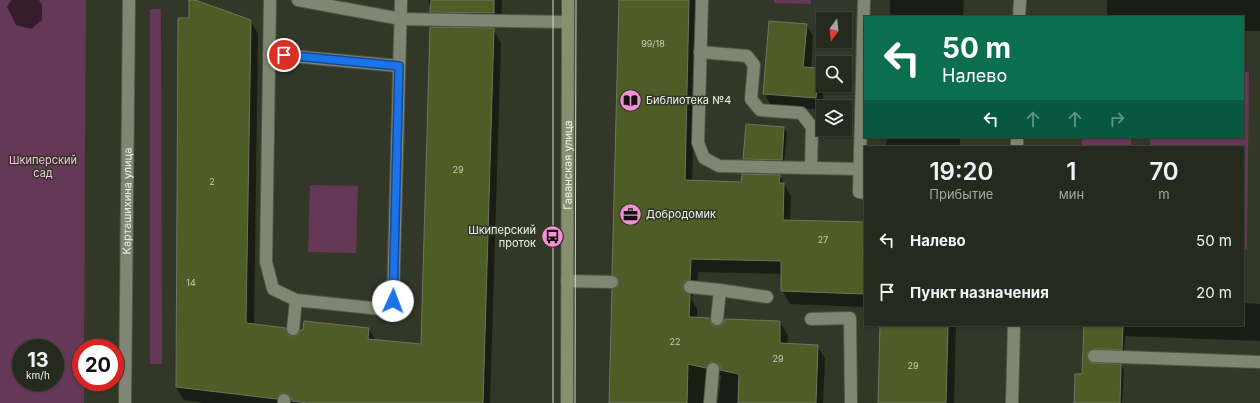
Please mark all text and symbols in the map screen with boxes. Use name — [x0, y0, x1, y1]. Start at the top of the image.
north arrow — [816, 12, 852, 48]
map controls — [816, 12, 852, 136]
text: 50 m — [942, 31, 1011, 65]
icon: left — [876, 32, 928, 84]
pin — [267, 38, 301, 72]
house number: 99/18 — [641, 38, 665, 49]
icon: arrive — [273, 44, 295, 66]
button: search — [816, 56, 852, 92]
text: Налево — [942, 65, 1007, 86]
library icon: Библиотека №4 — [617, 87, 643, 113]
place label: Библиотека №4 — [646, 93, 731, 107]
button: layers — [816, 100, 852, 136]
icon: left — [980, 108, 1002, 130]
icon: ahead — [1022, 108, 1044, 130]
icon: ahead — [1064, 108, 1086, 130]
icon: right — [1106, 108, 1128, 130]
street label: Гаванская улица — [560, 120, 575, 210]
street label: Карташихина улица — [119, 148, 135, 254]
park label: Шкиперский сад — [9, 153, 77, 180]
text: 19:20 — [929, 157, 993, 186]
text: 1 — [1066, 157, 1076, 186]
text: 70 — [1149, 157, 1179, 186]
house number: 29 — [452, 164, 464, 175]
house number: 2 — [209, 176, 215, 187]
text: Прибытие — [929, 186, 993, 202]
text: мин — [1059, 186, 1084, 202]
text: m — [1158, 186, 1170, 202]
office icon: Добродомик — [617, 201, 643, 227]
place label: Добродомик — [646, 207, 716, 221]
place label: Шкиперский проток — [468, 223, 536, 250]
bus stop icon: Шкиперский проток — [539, 223, 565, 249]
icon: left — [876, 229, 898, 251]
text: Налево — [910, 231, 966, 250]
text: 50 m — [1196, 231, 1232, 250]
house number: 27 — [818, 234, 828, 245]
house number: 14 — [186, 277, 196, 288]
position arrow — [372, 280, 414, 322]
icon: arrive — [876, 281, 898, 303]
text: Пункт назначения — [910, 283, 1049, 302]
text: 20 m — [1196, 283, 1232, 302]
house number: 22 — [670, 336, 680, 347]
speed limit sign: 20 — [72, 339, 124, 391]
text: 13 — [27, 348, 49, 372]
house number: 29 — [772, 353, 784, 364]
house number: 29 — [907, 360, 919, 371]
text: km/h — [26, 369, 50, 381]

